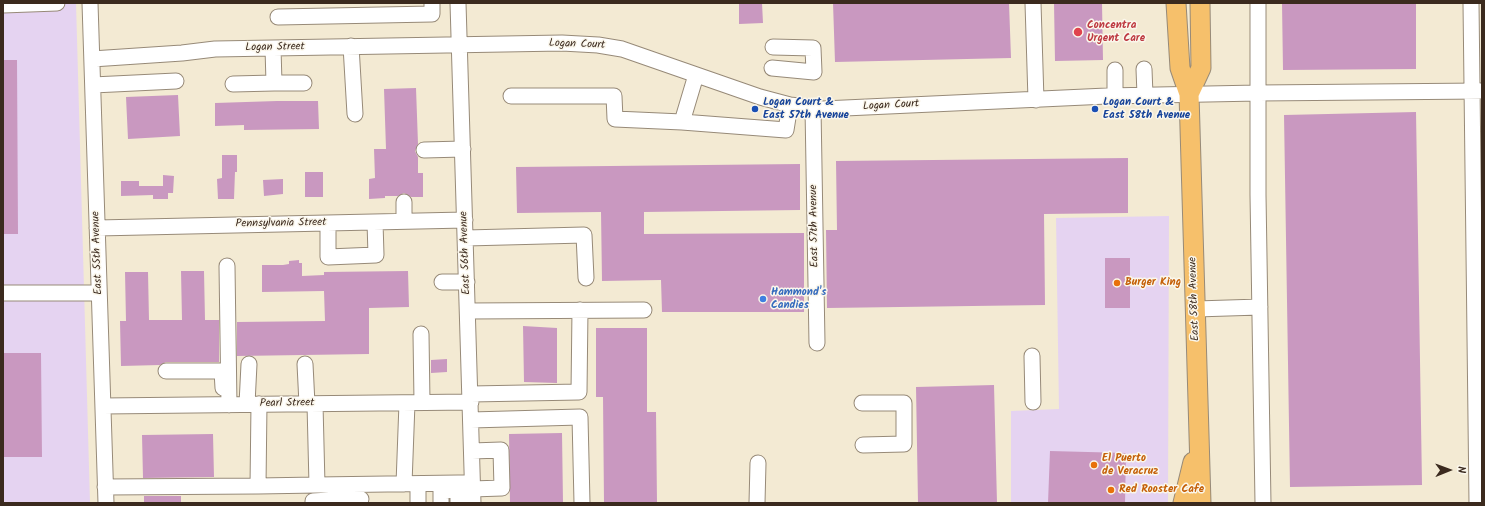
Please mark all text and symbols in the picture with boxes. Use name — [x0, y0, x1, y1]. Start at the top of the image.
place label: Concentra Urgent Care — [1087, 19, 1145, 45]
marker: Concentra Urgent Care — [1072, 26, 1084, 38]
street label: Logan Court — [549, 37, 605, 53]
street label: Logan Street — [245, 41, 305, 55]
place label: Logan Court & East 57th Avenue — [763, 96, 849, 122]
place label: Logan Court & East 58th Avenue — [1103, 96, 1190, 122]
street label: Logan Court — [862, 98, 920, 114]
marker: Logan Court & East 57th Avenue — [750, 104, 760, 114]
marker: Logan Court & East 58th Avenue — [1090, 104, 1100, 114]
street label: East 57th Avenue — [808, 184, 822, 268]
street label: East 55th Avenue — [90, 211, 106, 295]
street label: East 56th Avenue — [458, 211, 474, 295]
street label: Pennsylvania Street — [235, 217, 327, 231]
street label: East 58th Avenue — [1187, 257, 1203, 341]
place label: Burger King — [1125, 276, 1181, 290]
marker: Burger King — [1112, 278, 1122, 288]
place label: Hammond's Candies — [771, 286, 826, 312]
marker: Hammond's Candies — [758, 294, 768, 304]
street label: Pearl Street — [260, 397, 314, 411]
north arrow — [1429, 450, 1469, 490]
place label: El Puerto de Veracruz — [1102, 452, 1158, 478]
marker: El Puerto de Veracruz — [1089, 460, 1099, 470]
text: N — [1452, 466, 1470, 473]
place label: Red Rooster Cafe — [1119, 483, 1204, 497]
marker: Red Rooster Cafe — [1106, 485, 1116, 495]

